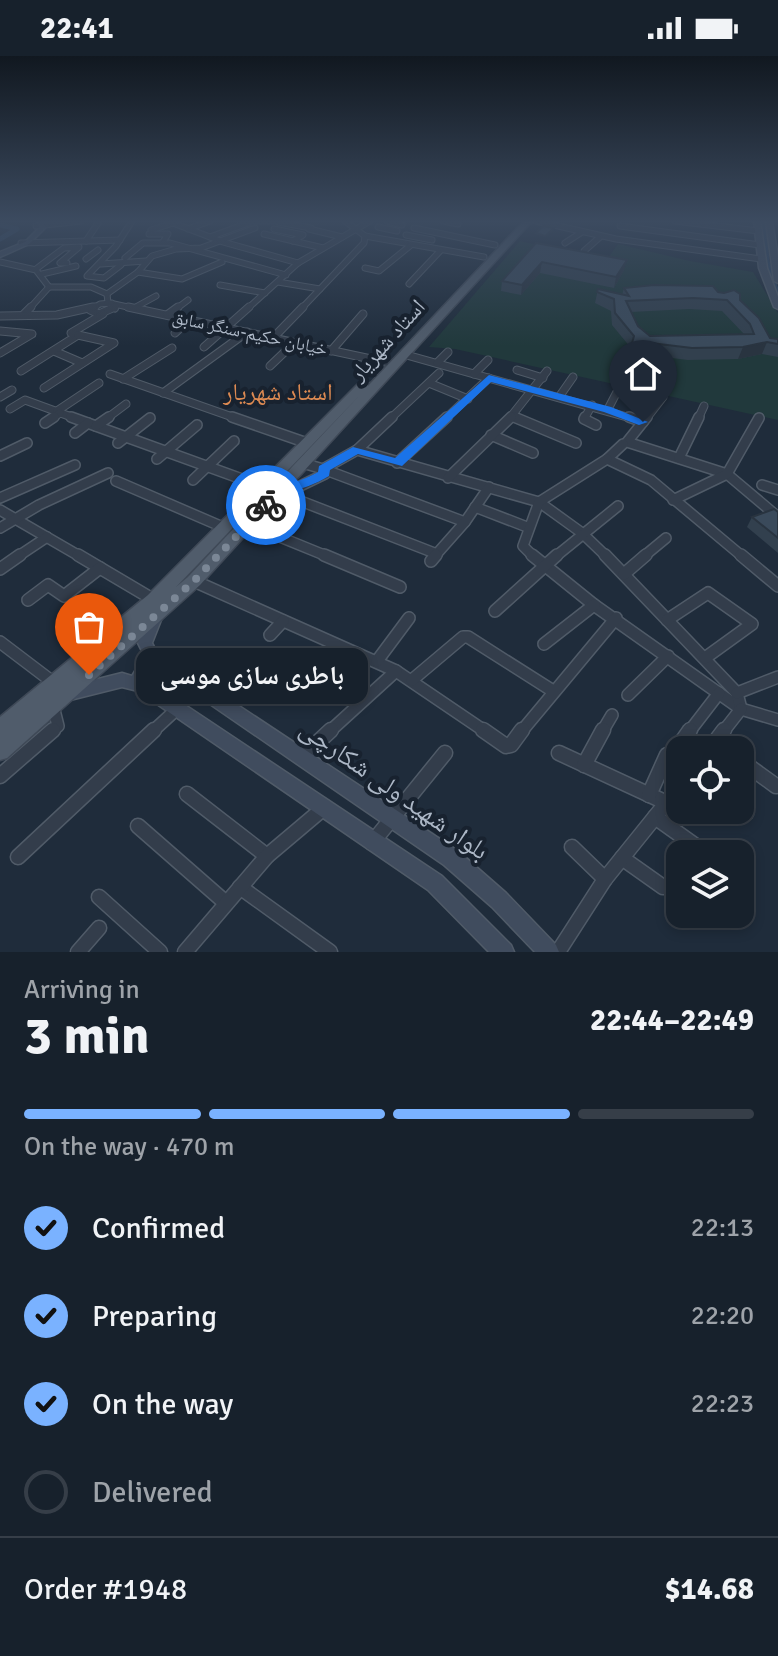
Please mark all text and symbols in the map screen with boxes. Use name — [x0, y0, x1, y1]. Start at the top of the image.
text: 22:41 — [40, 10, 114, 47]
street label: استاد شهریار — [343, 294, 431, 387]
street label: خیابان حکیم-سنگر سابق — [170, 306, 330, 361]
pin — [609, 340, 677, 422]
icon: home — [621, 352, 665, 396]
district label: استاد شهریار — [222, 377, 333, 407]
courier — [226, 465, 306, 545]
icon: bike — [244, 483, 288, 527]
pin — [55, 593, 123, 675]
icon: bag — [67, 605, 111, 649]
callout: باطری سازی موسی — [137, 647, 369, 703]
text: باطری سازی موسی — [160, 660, 344, 692]
street label: بلوار شهید ولی شکارچی — [293, 713, 495, 867]
map controls — [666, 736, 754, 928]
button: locate — [666, 736, 754, 824]
button: layers — [666, 840, 754, 928]
text: Arriving in — [24, 974, 140, 1006]
text: 22:44–22:49 — [590, 1002, 754, 1039]
text: 3 min — [24, 1004, 150, 1068]
text: On the way · 470 m — [24, 1131, 234, 1163]
icon: check — [24, 1206, 68, 1250]
text: Confirmed — [92, 1210, 225, 1247]
text: 22:13 — [691, 1212, 754, 1244]
icon: check — [24, 1294, 68, 1338]
text: Preparing — [92, 1298, 217, 1335]
text: 22:20 — [691, 1300, 754, 1332]
icon: check — [24, 1382, 68, 1426]
text: On the way — [92, 1386, 233, 1423]
text: 22:23 — [691, 1388, 754, 1420]
text: Delivered — [92, 1474, 213, 1511]
text: Order #1948 — [24, 1571, 187, 1608]
text: $14.68 — [664, 1571, 754, 1608]

